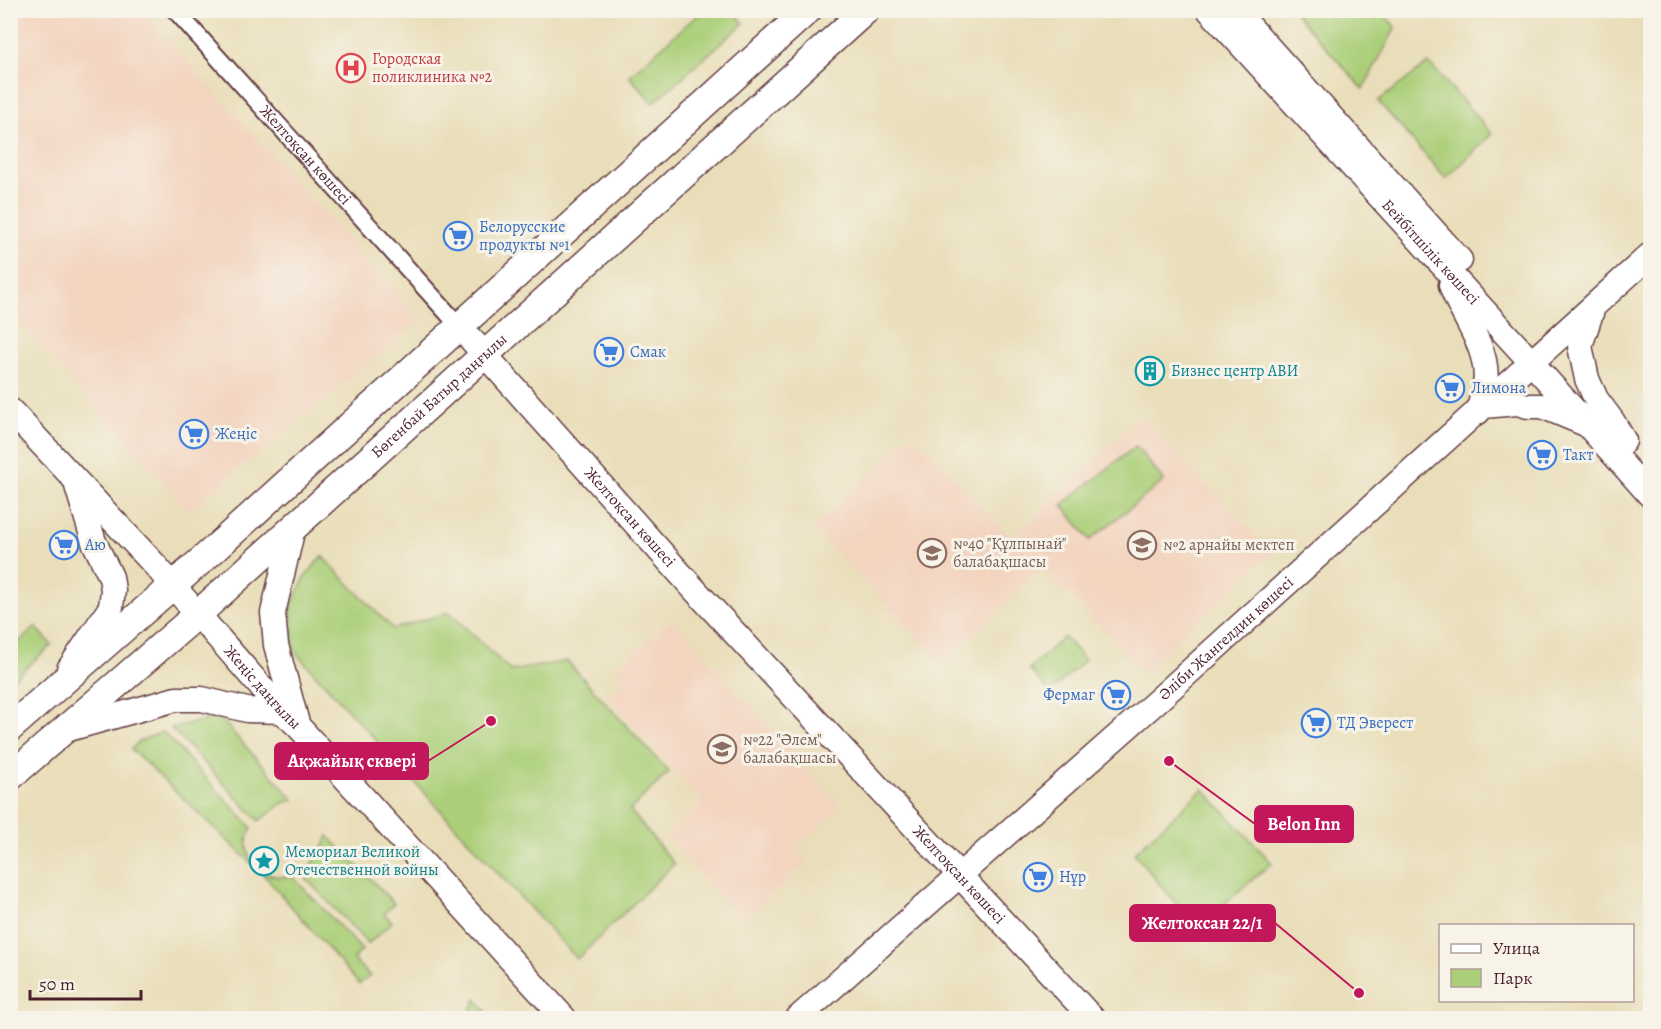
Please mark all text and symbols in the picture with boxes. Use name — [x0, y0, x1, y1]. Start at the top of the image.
place label: Городская поликлиника №2 — [372, 48, 493, 88]
hospital icon: Городская поликлиника №2 — [335, 52, 367, 84]
street label: Желтоқсан көшесі — [255, 100, 356, 210]
street label: Бейбітшілік көшесі — [1376, 194, 1484, 310]
place label: Белорусские продукты №1 — [479, 216, 570, 256]
supermarket icon: Белорусские продукты №1 — [442, 220, 474, 252]
street label: Бөгенбай Батыр даңғылы — [366, 329, 512, 463]
supermarket icon: Смак — [593, 336, 625, 368]
place label: Смак — [630, 341, 666, 363]
building icon: Бизнес центр АВИ — [1134, 355, 1166, 387]
place label: Бизнес центр АВИ — [1171, 360, 1299, 382]
supermarket icon: Лимона — [1434, 372, 1466, 404]
place label: Лимона — [1471, 377, 1527, 399]
supermarket icon: Жеңіс — [178, 418, 210, 450]
place label: Жеңіс — [215, 423, 257, 445]
supermarket icon: Такт — [1526, 439, 1558, 471]
place label: Такт — [1563, 444, 1594, 466]
street label: Желтоқсан көшесі — [579, 462, 680, 572]
supermarket icon: Аю — [48, 529, 80, 561]
school or university icon: №2 арнайы мектеп — [1126, 529, 1158, 561]
place label: №40 "Құлпынай" балабақшасы — [953, 533, 1067, 573]
place label: Аю — [84, 534, 106, 556]
place label: №2 арнайы мектеп — [1163, 534, 1295, 556]
school or university icon: №40 "Құлпынай" балабақшасы — [916, 537, 948, 569]
street label: Әліби Жангелдин көшесі — [1154, 572, 1298, 705]
street label: Жеңіс даңғылы — [219, 641, 306, 734]
supermarket icon: Фермаг — [1100, 679, 1132, 711]
place label: Фермаг — [1043, 684, 1095, 706]
supermarket icon: ТД Эверест — [1300, 707, 1332, 739]
place label: ТД Эверест — [1337, 712, 1413, 734]
place label: №22 "Әлем" балабақшасы — [743, 729, 836, 769]
school or university icon: №22 "Әлем" балабақшасы — [706, 733, 738, 765]
callout: Ақжайық сквері — [275, 743, 428, 779]
text: Ақжайық сквері — [287, 749, 416, 773]
callout: Belon Inn — [1255, 806, 1353, 842]
text: Belon Inn — [1267, 812, 1341, 836]
street label: Желтоқсан көшесі — [908, 821, 1010, 929]
place label: Мемориал Великой Отечественной войны — [285, 841, 439, 881]
place icon: Мемориал Великой Отечественной войны — [248, 845, 280, 877]
supermarket icon: Нұр — [1022, 861, 1054, 893]
place label: Нұр — [1059, 866, 1086, 888]
callout: Желтоксан 22/1 — [1130, 905, 1275, 941]
text: Желтоксан 22/1 — [1142, 911, 1263, 935]
legend — [1439, 924, 1634, 1002]
text: Улица — [1493, 936, 1541, 960]
scale bar — [30, 963, 141, 1001]
text: Парк — [1493, 966, 1533, 990]
text: 50 m — [39, 972, 75, 996]

